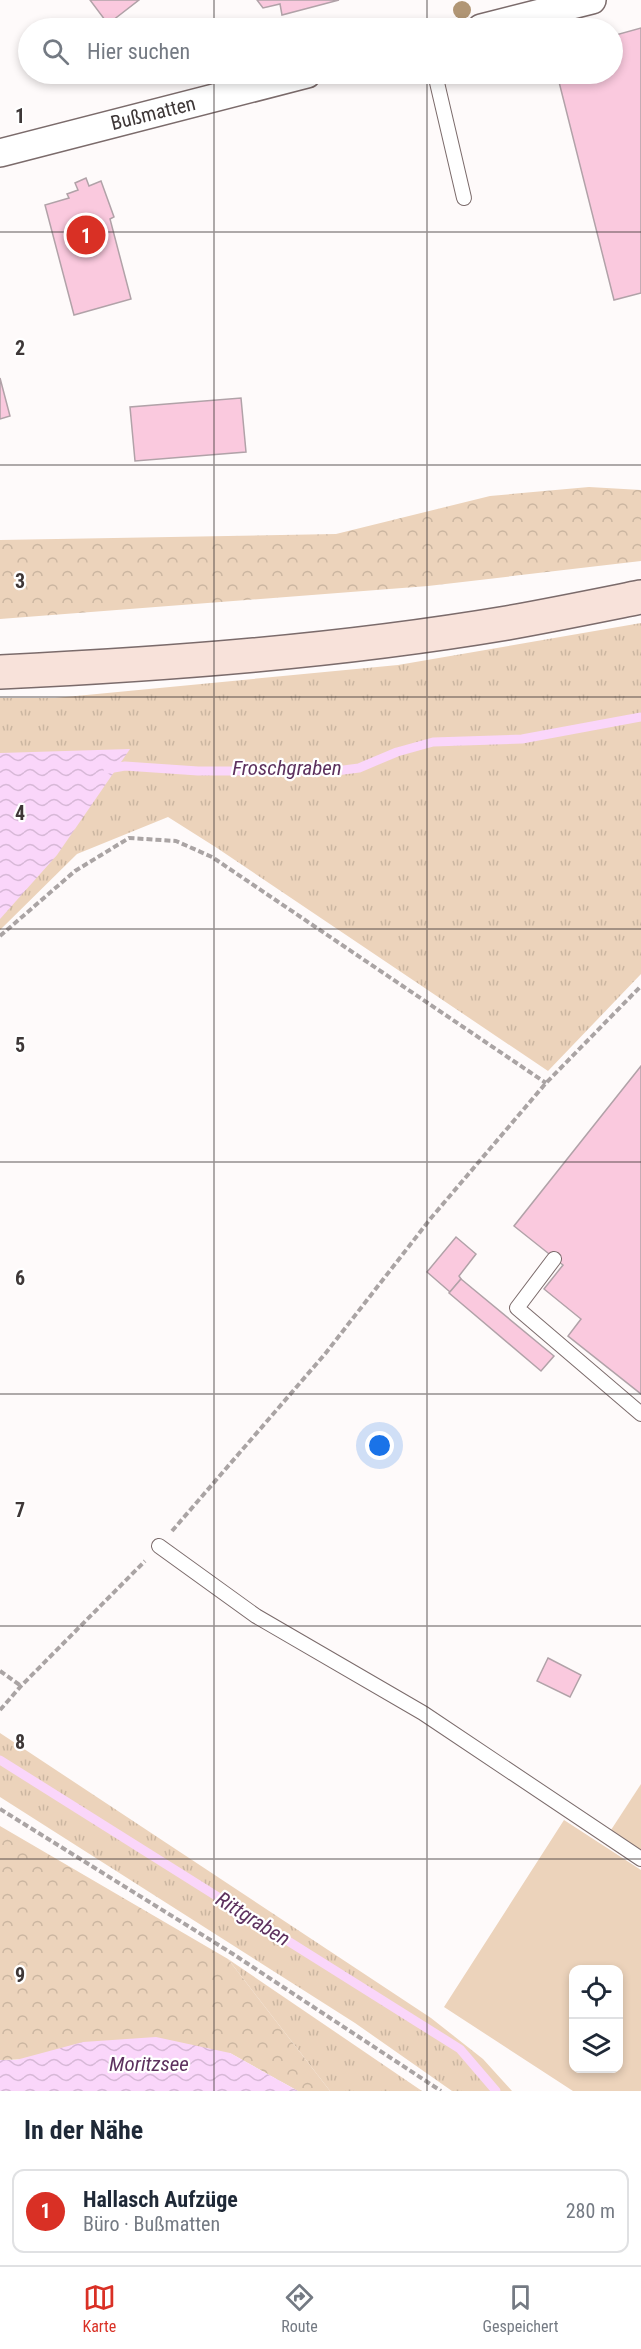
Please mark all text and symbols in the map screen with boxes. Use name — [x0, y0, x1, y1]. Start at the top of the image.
search box — [18, 18, 623, 84]
icon: search — [39, 35, 72, 68]
text: Hier suchen — [87, 39, 190, 64]
street label: Bußmatten — [108, 91, 198, 135]
text: 1 — [15, 104, 25, 128]
pin: 1 — [66, 212, 106, 258]
text: 2 — [15, 336, 25, 360]
text: 3 — [15, 569, 25, 593]
water label: Froschgraben — [232, 756, 342, 780]
text: 4 — [15, 801, 25, 825]
text: 5 — [15, 1033, 25, 1057]
text: 6 — [15, 1266, 25, 1290]
your location — [365, 1431, 394, 1460]
text: 7 — [15, 1498, 25, 1522]
text: 8 — [15, 1730, 25, 1754]
water label: Rittgraben — [212, 1887, 294, 1951]
text: 9 — [15, 1963, 25, 1987]
map controls — [569, 1965, 623, 2073]
button: locate — [569, 1965, 623, 2019]
button: layers — [569, 2019, 623, 2073]
water label: Moritzsee — [109, 2052, 189, 2076]
text: In der Nähe — [24, 2115, 143, 2145]
text: Hallasch Aufzüge — [83, 2187, 238, 2212]
text: 1 — [40, 2199, 51, 2223]
text: 280 m — [566, 2199, 615, 2223]
text: Büro · Bußmatten — [83, 2212, 220, 2236]
tab: Karte — [82, 2281, 116, 2336]
tab: Route — [281, 2281, 318, 2336]
tab: Gespeichert — [483, 2281, 559, 2336]

